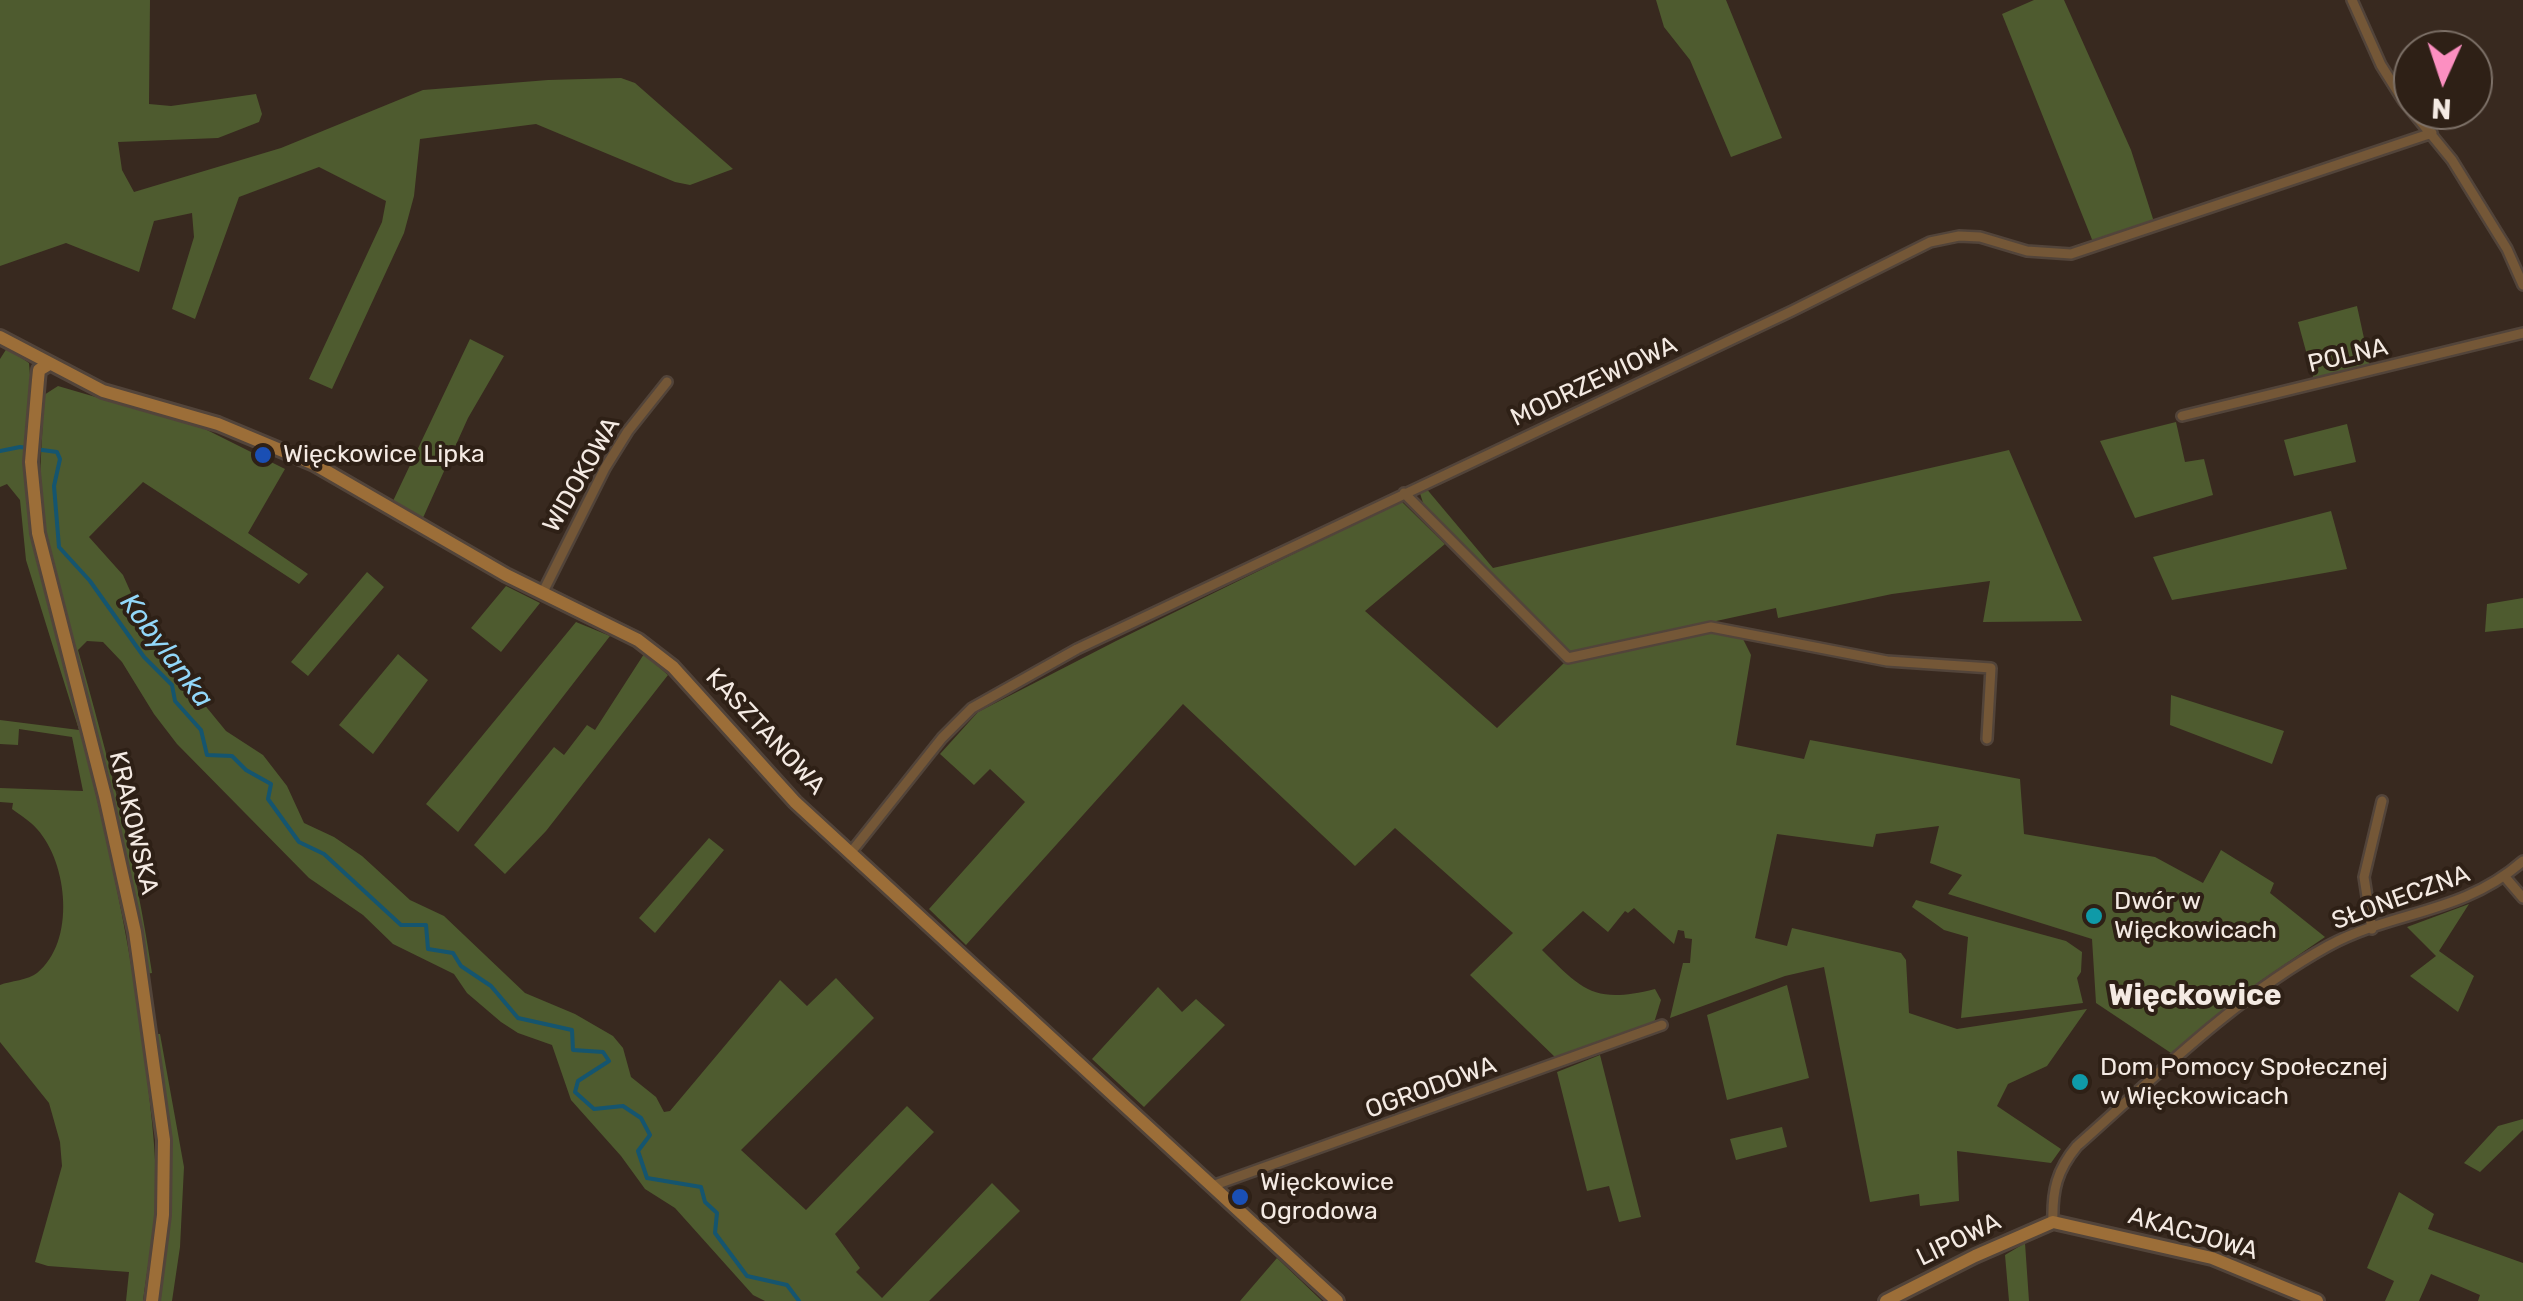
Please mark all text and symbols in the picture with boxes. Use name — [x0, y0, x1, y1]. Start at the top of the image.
north arrow — [2393, 30, 2493, 130]
text: N — [2431, 91, 2452, 125]
street label: MODRZEWIOWA — [1506, 330, 1682, 434]
street label: POLNA — [2305, 332, 2391, 380]
street label: WIDOKOWA — [537, 412, 627, 538]
place label: Więckowice Lipka — [283, 440, 485, 470]
marker: Więckowice Lipka — [252, 444, 274, 466]
water label: Kobylanka — [112, 587, 220, 715]
street label: KASZTANOWA — [699, 663, 831, 801]
street label: KRAKOWSKA — [102, 748, 164, 898]
street label: SŁONECZNA — [2328, 859, 2474, 937]
place label: Dwór w Więckowicach — [2114, 887, 2277, 946]
marker: Dwór w Więckowicach — [2083, 905, 2105, 927]
district label: Więckowice — [2108, 978, 2282, 1014]
street label: OGRODOWA — [1361, 1050, 1501, 1126]
place label: Dom Pomocy Społecznej w Więckowicach — [2100, 1053, 2388, 1112]
marker: Dom Pomocy Społecznej w Więckowicach — [2069, 1071, 2091, 1093]
place label: Więckowice Ogrodowa — [1260, 1168, 1394, 1227]
marker: Więckowice Ogrodowa — [1229, 1186, 1251, 1208]
street label: AKACJOWA — [2125, 1201, 2261, 1267]
street label: LIPOWA — [1912, 1207, 2006, 1273]

